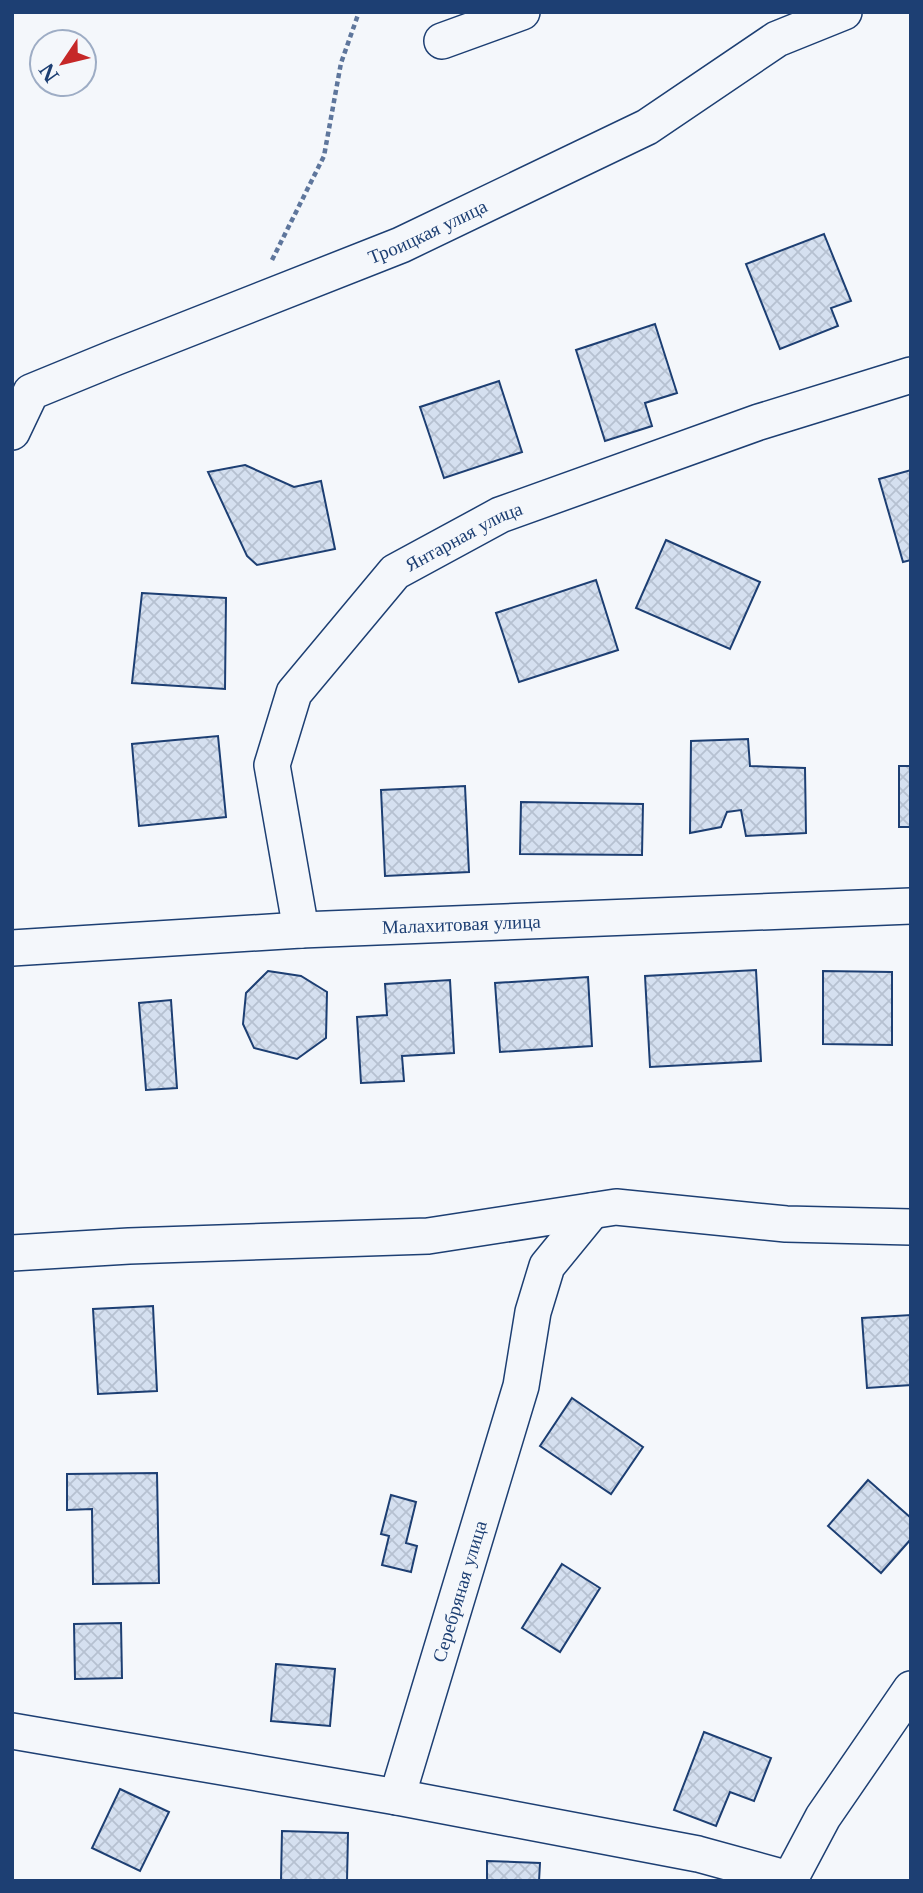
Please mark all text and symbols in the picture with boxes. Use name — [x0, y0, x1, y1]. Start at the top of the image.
north arrow — [28, 28, 98, 98]
text: N — [35, 58, 64, 86]
street label: Троицкая улица — [364, 194, 491, 268]
street label: Янтарная улица — [401, 496, 526, 576]
street label: Малахитовая улица — [381, 909, 542, 938]
street label: Серебряная улица — [427, 1517, 491, 1665]

